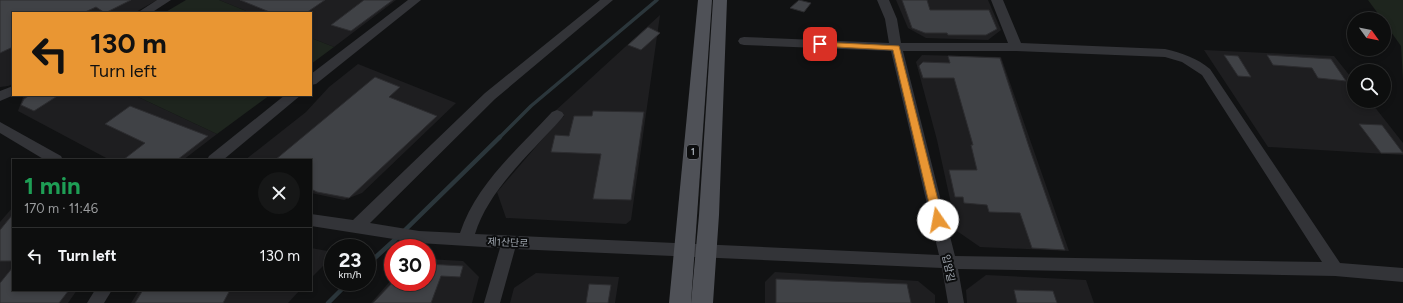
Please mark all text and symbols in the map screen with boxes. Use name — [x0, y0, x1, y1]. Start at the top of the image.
north arrow — [1347, 12, 1391, 56]
map controls — [1347, 12, 1391, 108]
text: 130 m — [90, 26, 167, 60]
pin — [803, 27, 837, 61]
icon: left — [24, 28, 76, 80]
icon: arrive — [809, 33, 831, 55]
text: Turn left — [90, 60, 157, 82]
button: search — [1347, 64, 1391, 108]
road number: 1 — [687, 145, 699, 159]
text: 1 min — [24, 171, 81, 200]
button: close — [258, 172, 300, 214]
position arrow — [917, 199, 959, 241]
text: 170 m · 11:46 — [24, 201, 98, 216]
street label: 제1산단로 — [487, 235, 529, 250]
speed limit sign: 30 — [384, 239, 436, 291]
icon: left — [24, 245, 46, 267]
text: Turn left — [58, 247, 116, 265]
text: 130 m — [260, 247, 300, 265]
text: 23 — [339, 248, 361, 272]
street label: 입암길 — [939, 253, 958, 283]
text: km/h — [339, 268, 361, 281]

